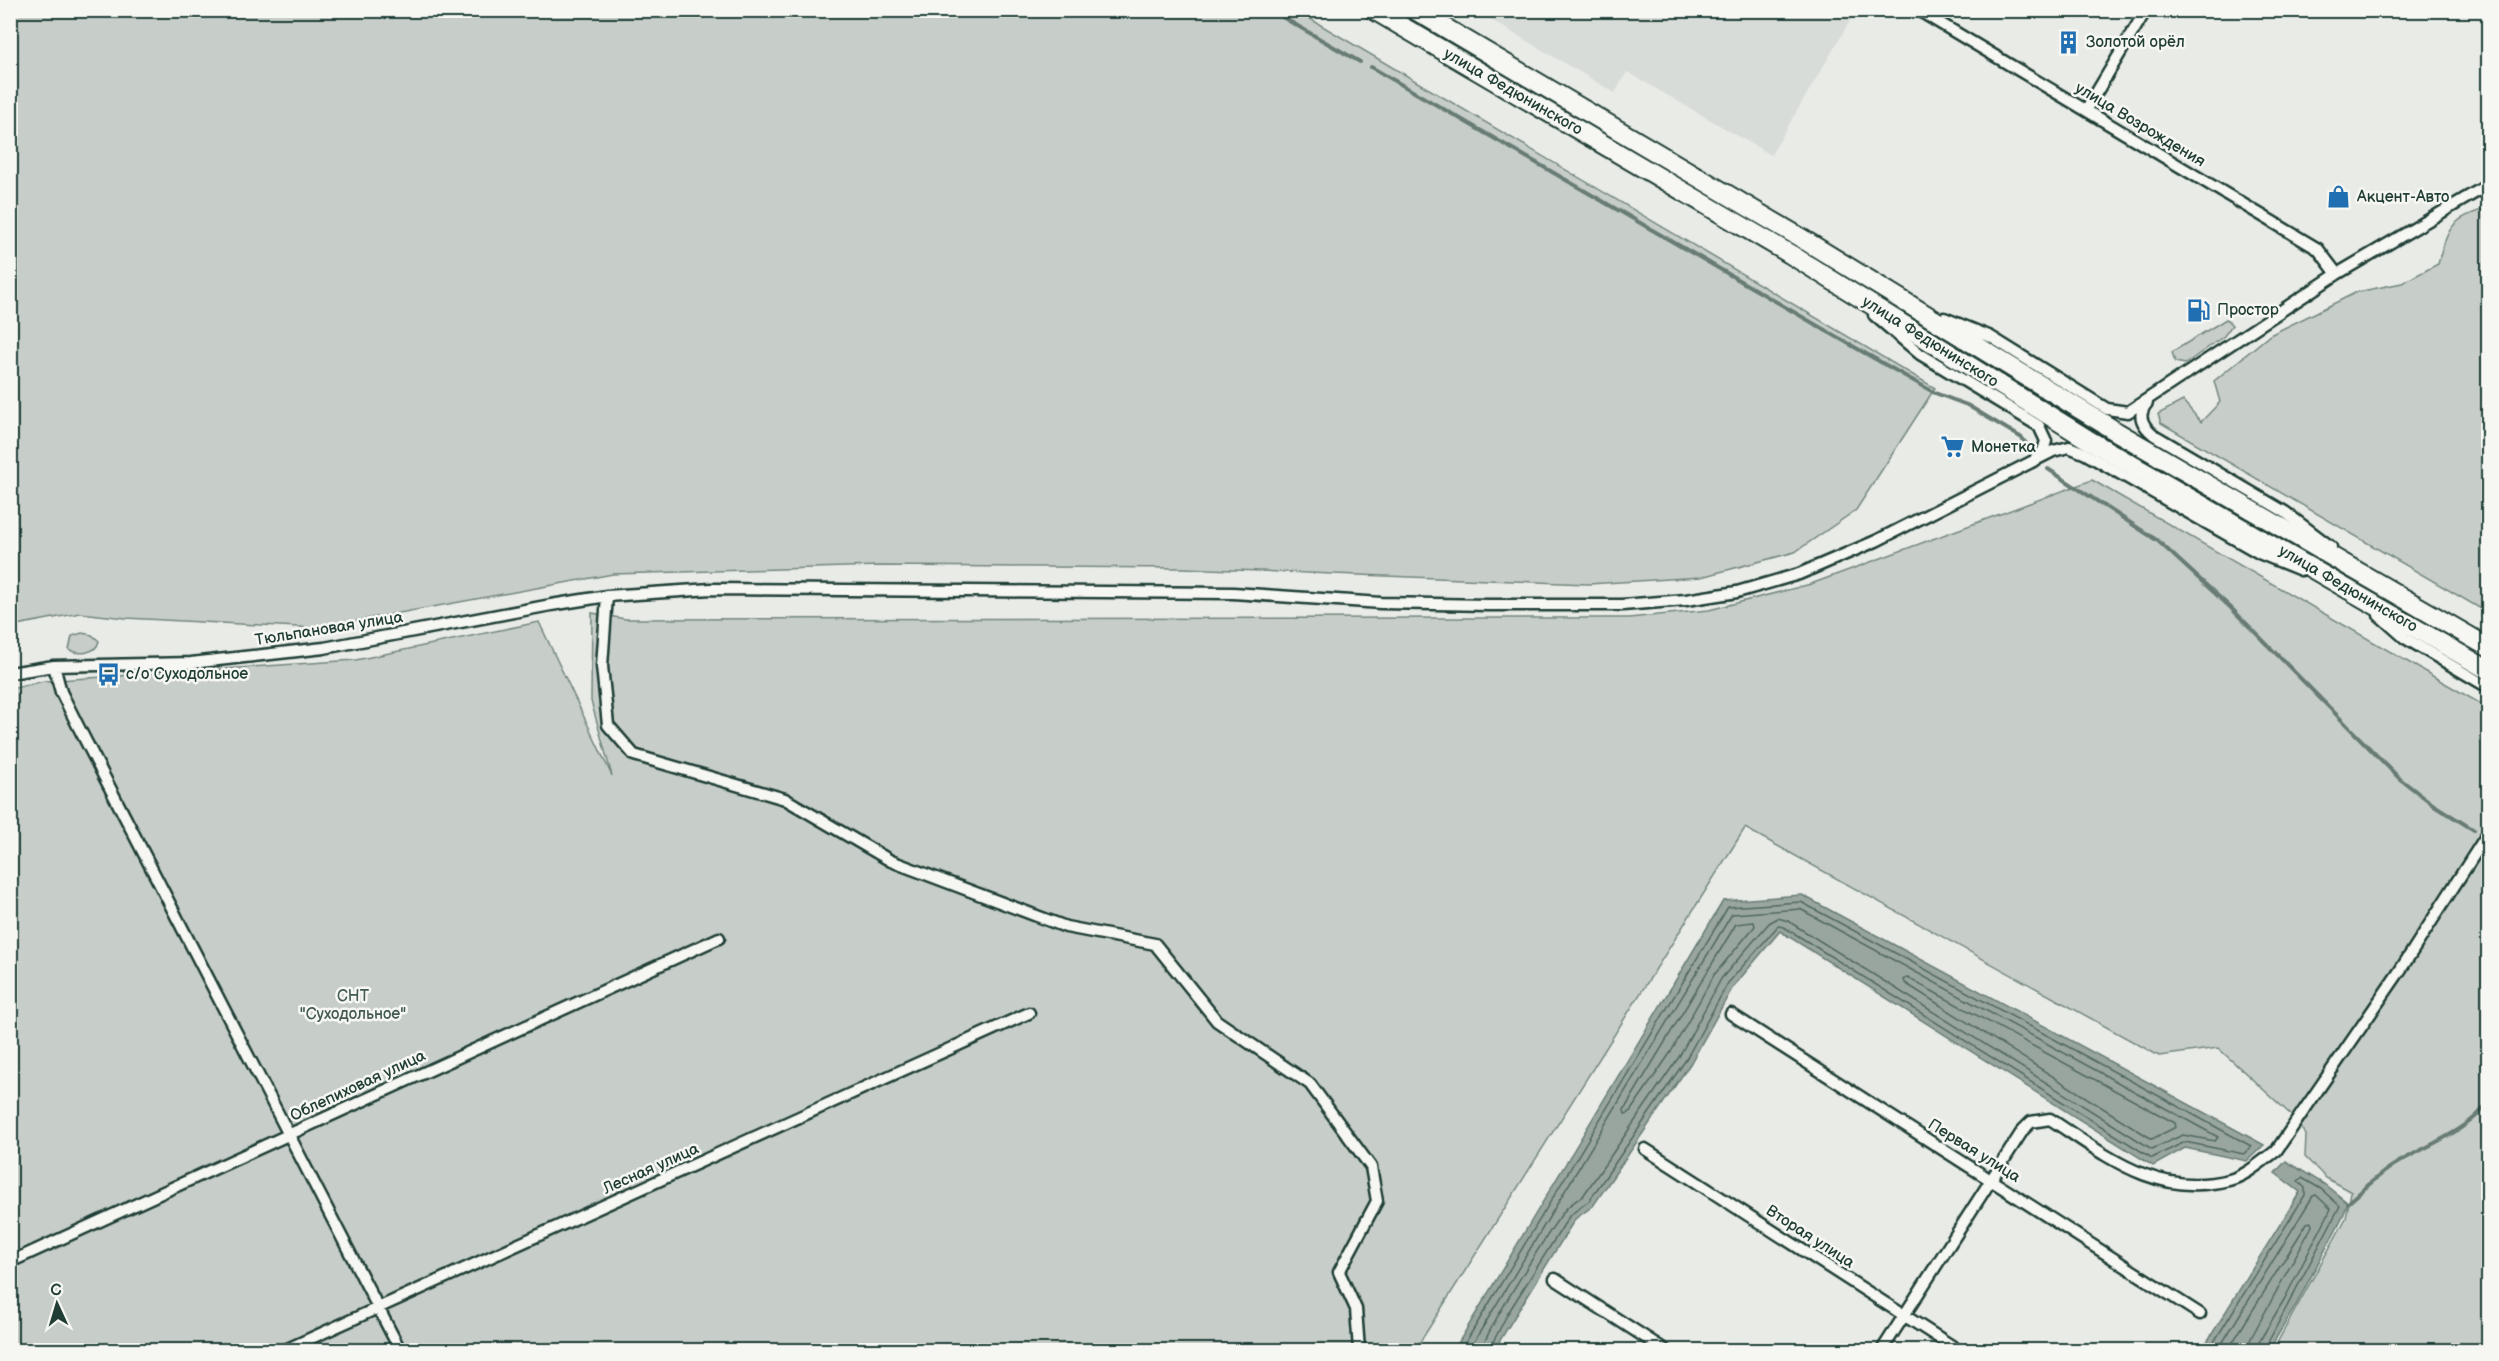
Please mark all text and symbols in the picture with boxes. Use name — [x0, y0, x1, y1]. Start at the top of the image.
building icon: Золотой орёл — [2055, 29, 2081, 55]
place label: Золотой орёл — [2086, 33, 2185, 52]
street label: улица Федюнинского — [1440, 44, 1586, 140]
street label: улица Возрождения — [2072, 79, 2209, 171]
shop icon: Акцент-Авто — [2326, 184, 2352, 210]
place label: Акцент-Авто — [2356, 188, 2449, 207]
street label: улица Федюнинского — [1858, 292, 2002, 392]
fuel station icon: Простор — [2186, 297, 2212, 323]
place label: Простор — [2217, 301, 2279, 320]
supermarket icon: Монетка — [1940, 434, 1966, 460]
place label: Монетка — [1971, 438, 2036, 457]
street label: улица Федюнинского — [2275, 541, 2421, 637]
street label: Тюльпановая улица — [254, 608, 405, 650]
bus stop icon: с/о Суходольное — [95, 661, 121, 687]
place label: с/о Суходольное — [126, 665, 248, 684]
park label: СНТ "Суходольное" — [300, 987, 406, 1024]
street label: Облепиховая улица — [287, 1046, 429, 1126]
street label: Первая улица — [1924, 1115, 2024, 1187]
street label: Лесная улица — [599, 1139, 702, 1199]
street label: Вторая улица — [1762, 1201, 1858, 1273]
north arrow — [27, 1274, 87, 1334]
text: С — [50, 1281, 62, 1300]

